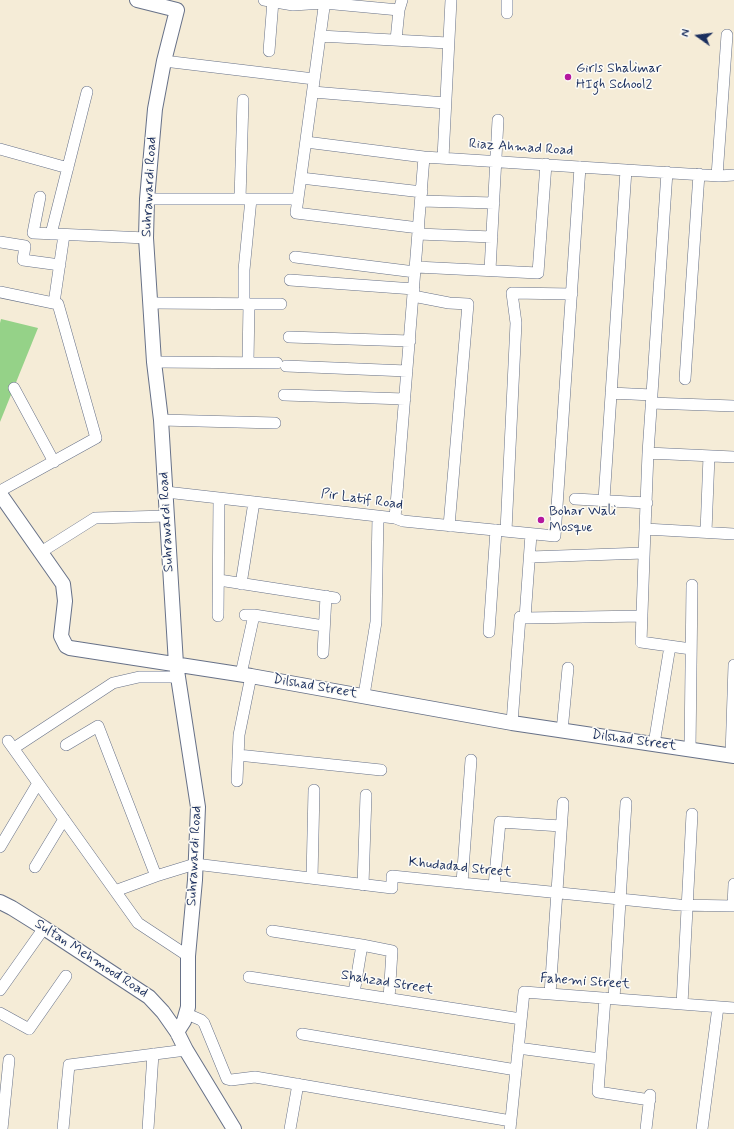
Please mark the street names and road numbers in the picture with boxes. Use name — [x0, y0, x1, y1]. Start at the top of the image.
street label: Suhrawardi Road — [139, 136, 161, 238]
street label: Riaz Ahmad Road — [468, 136, 574, 160]
street label: Suhrawardi Road — [156, 471, 178, 573]
street label: Pir Latif Road — [320, 486, 404, 514]
street label: Dilshad Street — [271, 671, 359, 703]
street label: Dilshad Street — [591, 727, 677, 755]
street label: Suhrawardi Road — [184, 805, 206, 907]
street label: Khudadad Street — [408, 854, 512, 882]
street label: Sultan Mehmood Road — [31, 916, 151, 1002]
street label: Shahzad Street — [340, 967, 434, 999]
street label: Fahemi Street — [540, 970, 630, 994]

